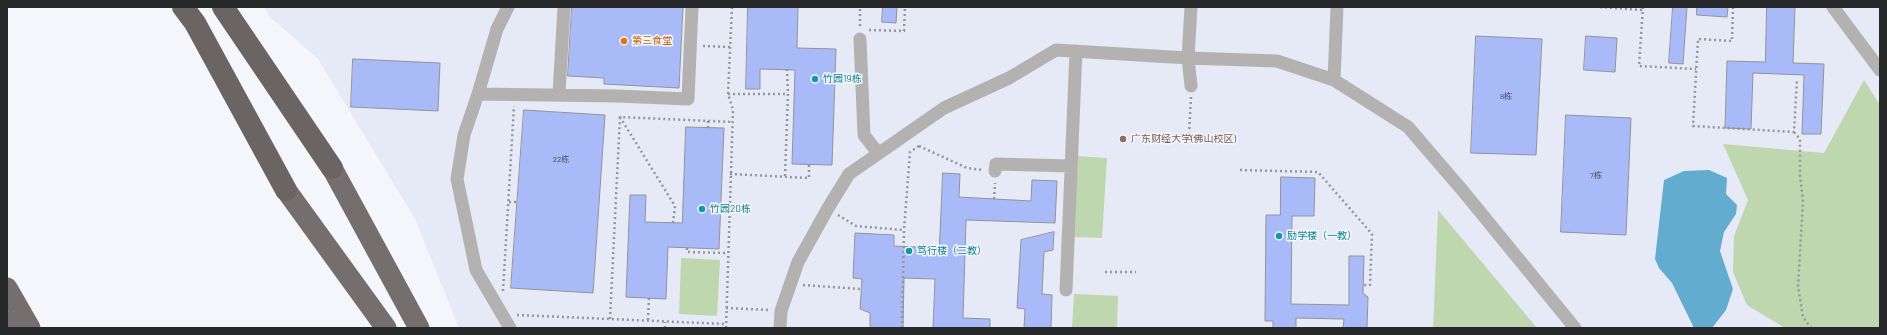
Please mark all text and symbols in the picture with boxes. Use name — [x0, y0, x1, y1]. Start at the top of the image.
place label: 第三食堂 — [632, 35, 672, 47]
marker: 第三食堂 — [619, 36, 629, 46]
place label: 竹园19栋 — [823, 73, 862, 85]
marker: 竹园19栋 — [810, 74, 820, 84]
house number: 8栋 — [1500, 91, 1512, 101]
place label: 广东财经大学(佛山校区) — [1131, 133, 1236, 145]
marker: 广东财经大学(佛山校区) — [1118, 134, 1128, 144]
house number: 22栋 — [553, 154, 569, 164]
house number: 7栋 — [1590, 170, 1602, 180]
place label: 竹园20栋 — [710, 203, 751, 215]
marker: 竹园20栋 — [697, 204, 707, 214]
place label: 励学楼（一教） — [1287, 230, 1357, 242]
marker: 励学楼（一教） — [1274, 231, 1284, 241]
place label: 笃行楼（二教） — [917, 245, 987, 257]
marker: 笃行楼（二教） — [904, 246, 914, 256]

